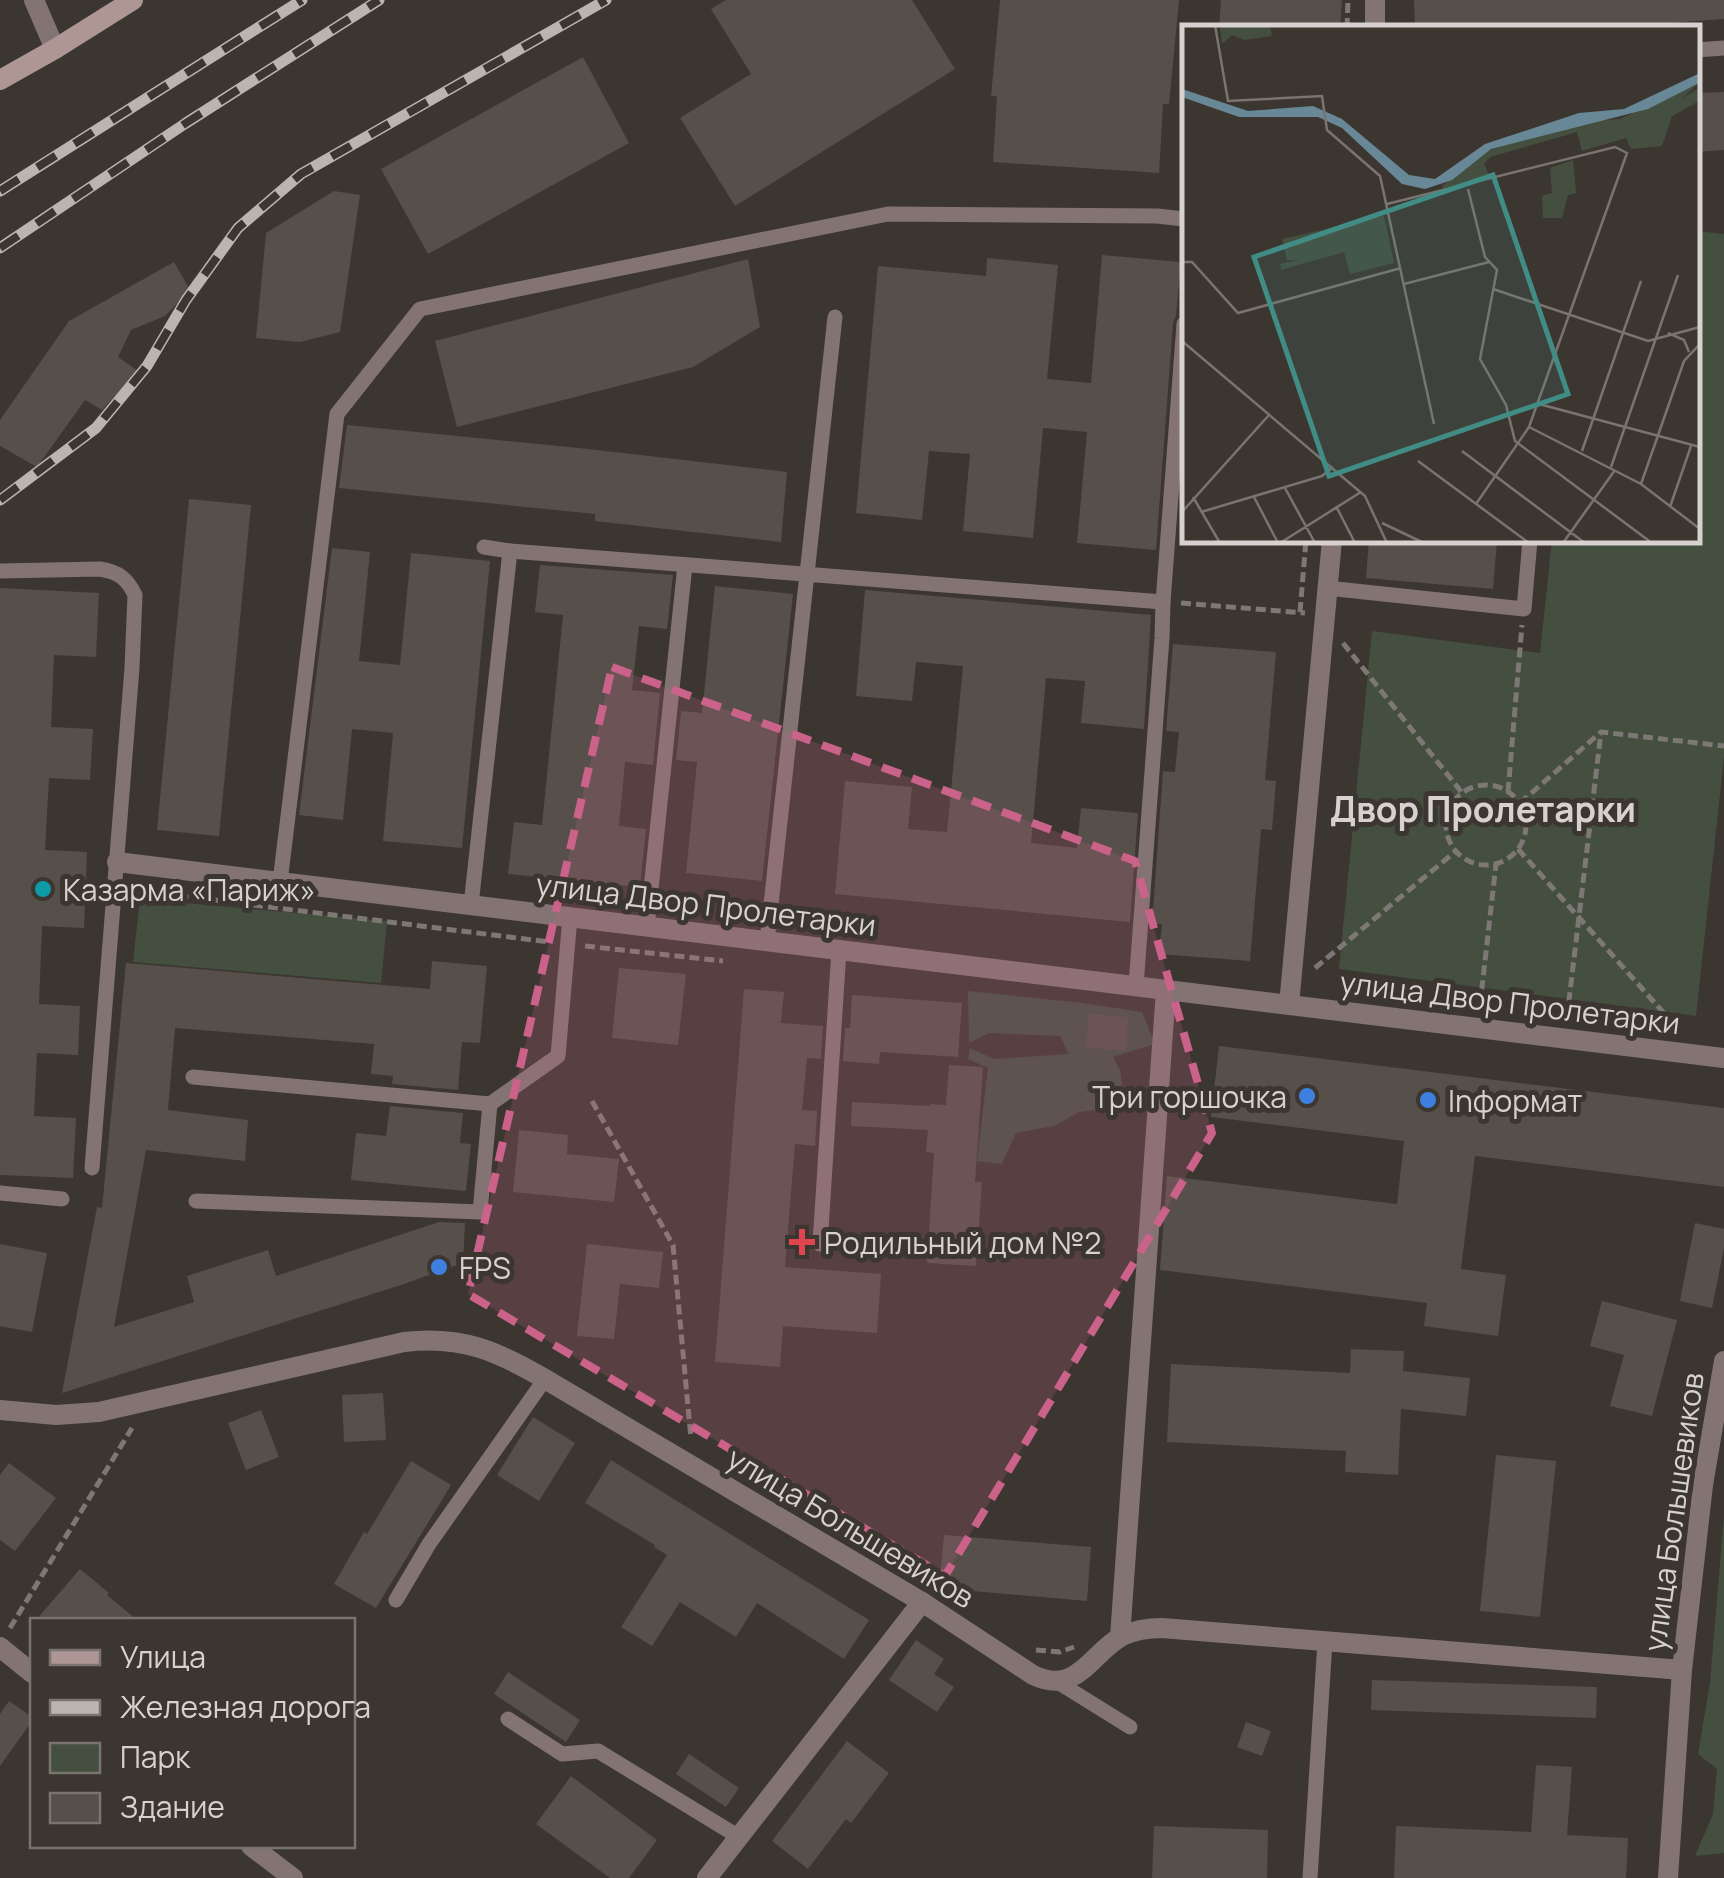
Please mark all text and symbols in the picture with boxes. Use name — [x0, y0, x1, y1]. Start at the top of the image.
inset map — [1182, 25, 1699, 542]
district label: Двор Пролетарки — [1330, 785, 1636, 833]
street label: улица Двор Пролетарки — [534, 863, 878, 945]
place label: Казарма «Париж» — [63, 869, 316, 910]
marker: Казарма «Париж» — [32, 878, 54, 900]
street label: улица Двор Пролетарки — [1338, 961, 1682, 1043]
place label: Три горшочка — [1092, 1076, 1287, 1117]
place label: Inформат — [1448, 1080, 1583, 1121]
marker: Три горшочка — [1296, 1085, 1318, 1107]
marker: Inформат — [1417, 1089, 1439, 1111]
place label: Родильный дом №2 — [824, 1222, 1101, 1263]
marker: Родильный дом №2 — [789, 1229, 815, 1255]
place label: FPS — [459, 1247, 511, 1288]
marker: FPS — [428, 1256, 450, 1278]
street label: улица Большевиков — [1633, 1370, 1713, 1654]
street label: улица Большевиков — [720, 1437, 982, 1617]
legend — [30, 1618, 355, 1848]
text: Улица — [120, 1636, 206, 1677]
text: Железная дорога — [120, 1686, 371, 1727]
text: Парк — [120, 1736, 191, 1777]
text: Здание — [120, 1786, 225, 1827]

